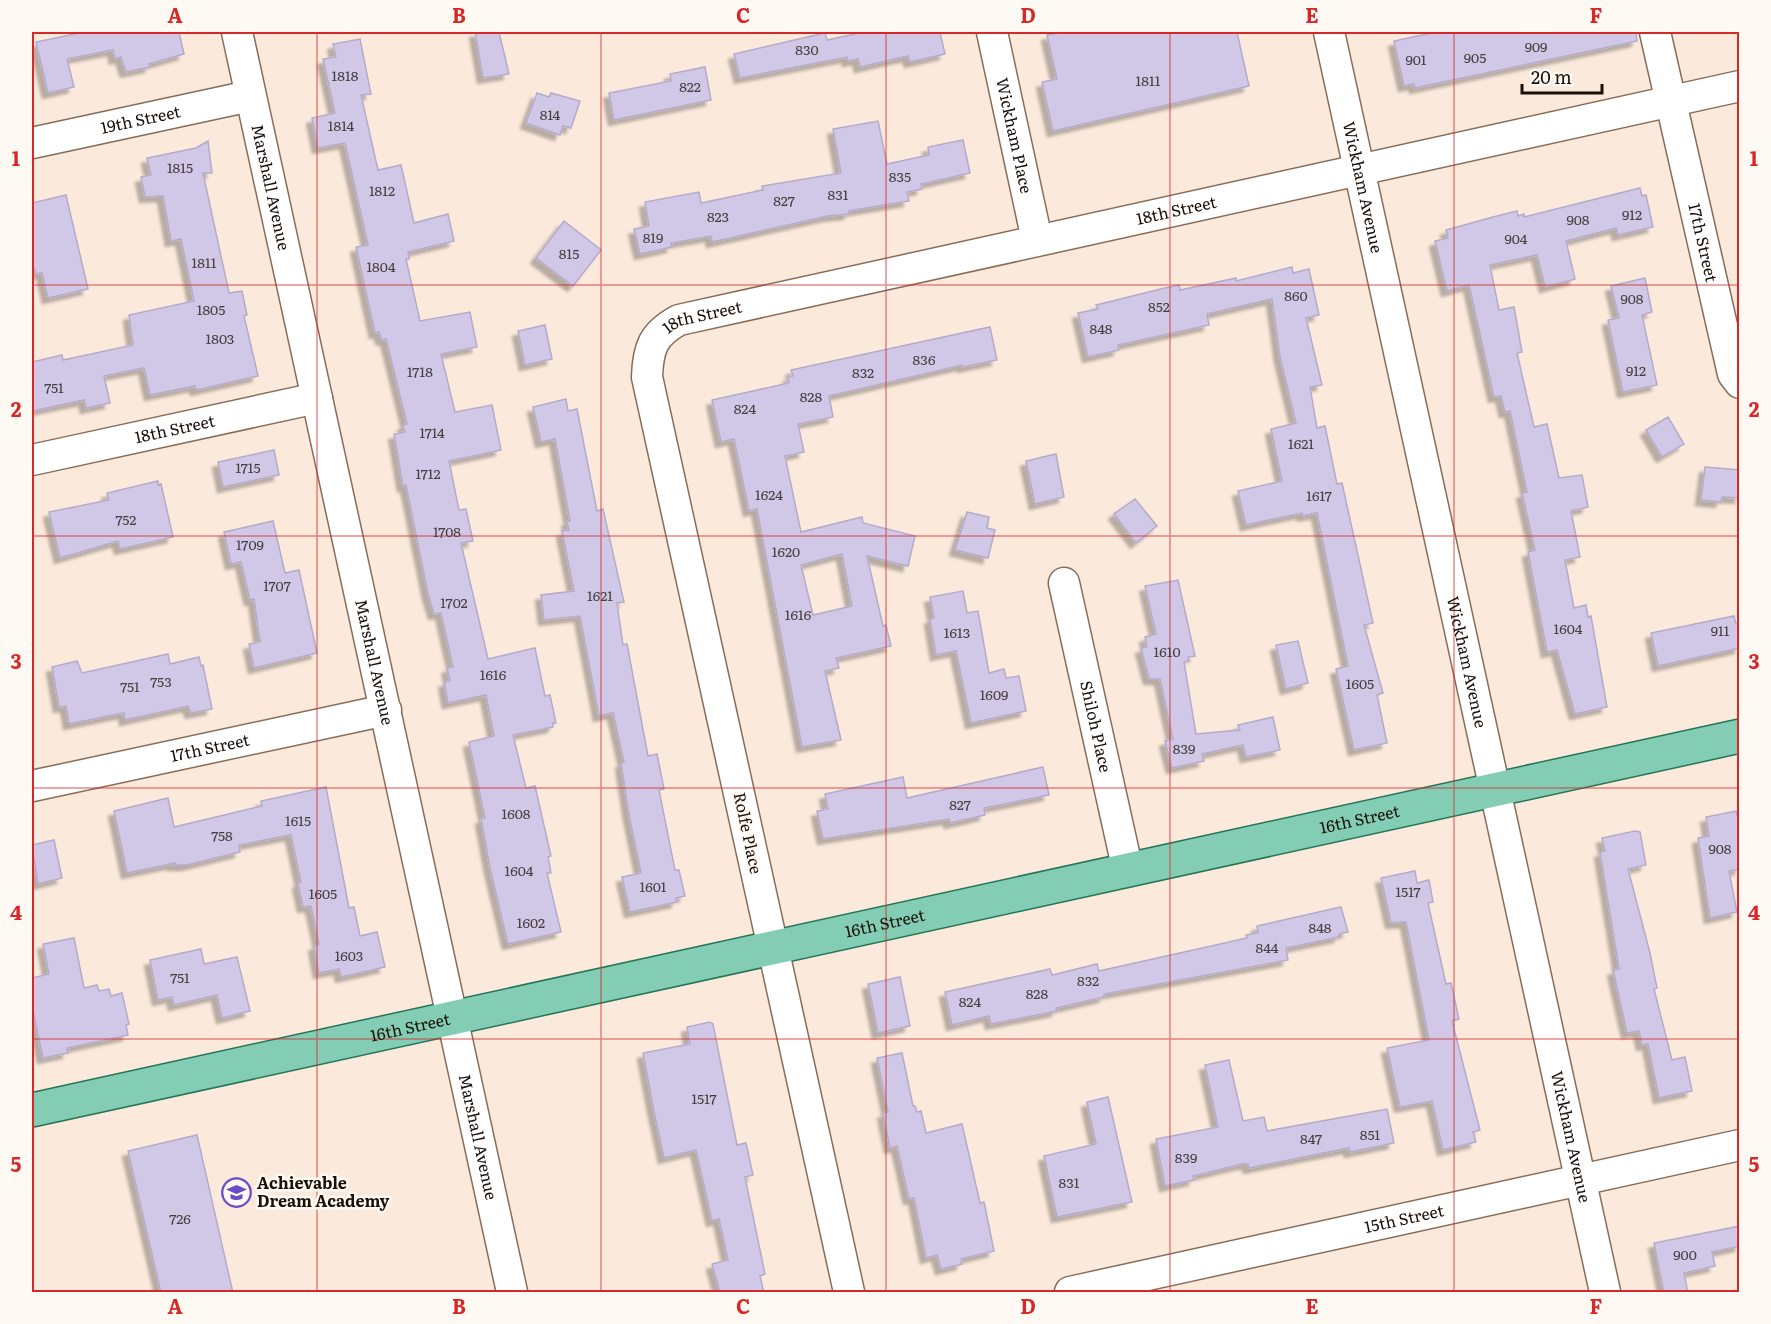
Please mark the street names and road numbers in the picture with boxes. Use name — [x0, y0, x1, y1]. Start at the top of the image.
street label: Wickham Place — [991, 75, 1040, 195]
street label: 19th Street — [98, 98, 183, 139]
street label: Wickham Avenue — [1338, 119, 1390, 255]
street label: Marshall Avenue — [246, 122, 297, 252]
street label: 18th Street — [1134, 189, 1219, 230]
street label: 17th Street — [1683, 201, 1725, 285]
street label: 18th Street — [656, 293, 744, 338]
street label: 18th Street — [132, 407, 217, 448]
street label: Wickham Avenue — [1442, 594, 1494, 730]
street label: Marshall Avenue — [350, 597, 401, 727]
street label: Shiloh Place — [1075, 678, 1119, 774]
street label: 17th Street — [168, 727, 252, 767]
street label: Rolfe Place — [729, 790, 769, 876]
street label: 16th Street — [1317, 798, 1402, 839]
street label: 16th Street — [842, 902, 927, 943]
street label: 16th Street — [368, 1006, 453, 1047]
street label: Wickham Avenue — [1546, 1069, 1598, 1205]
street label: Marshall Avenue — [454, 1071, 505, 1202]
street label: 15th Street — [1362, 1197, 1446, 1238]

